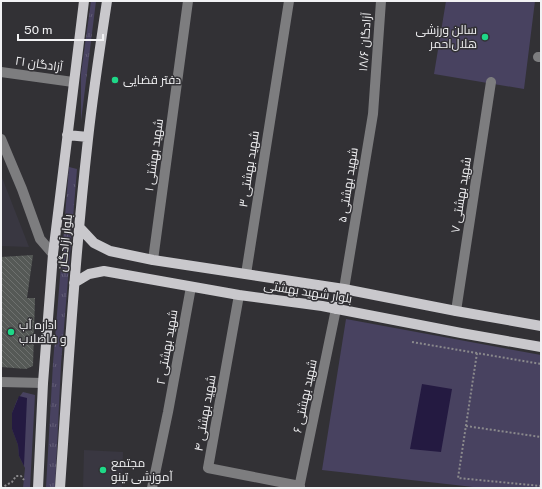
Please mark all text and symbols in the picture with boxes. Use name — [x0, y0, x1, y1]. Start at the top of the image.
street label: آزادگان ۱۸/۶ — [356, 11, 374, 72]
scale bar — [18, 16, 103, 42]
text: 50 m — [24, 23, 52, 37]
place label: سالن ورزشی هلال‌احمر — [416, 23, 477, 51]
marker: سالن ورزشی هلال‌احمر — [480, 32, 490, 42]
street label: آزادگان ۲۱ — [14, 54, 65, 74]
place label: دفتر قضایی — [123, 73, 181, 87]
marker: دفتر قضایی — [110, 75, 120, 85]
street label: شهید بهشتی ۱ — [142, 118, 166, 192]
street label: شهید بهشتی ۳ — [236, 130, 262, 208]
street label: شهید بهشتی ۵ — [335, 146, 361, 224]
street label: شهید بهشتی ۷ — [448, 156, 474, 234]
street label: بلوار آزادگان — [55, 213, 75, 273]
street label: بلوار شهید بهشتی — [263, 278, 353, 306]
street label: شهید بهشتی ۲ — [154, 309, 180, 385]
place label: اداره آب و فاضلاب — [19, 318, 67, 346]
marker: اداره آب و فاضلاب — [6, 327, 16, 337]
street label: شهید بهشتی ۶ — [290, 358, 320, 434]
street label: شهید بهشتی ۴ — [191, 374, 219, 452]
place label: مجتمع آموزشی تینو — [111, 456, 173, 484]
marker: مجتمع آموزشی تینو — [98, 465, 108, 475]

